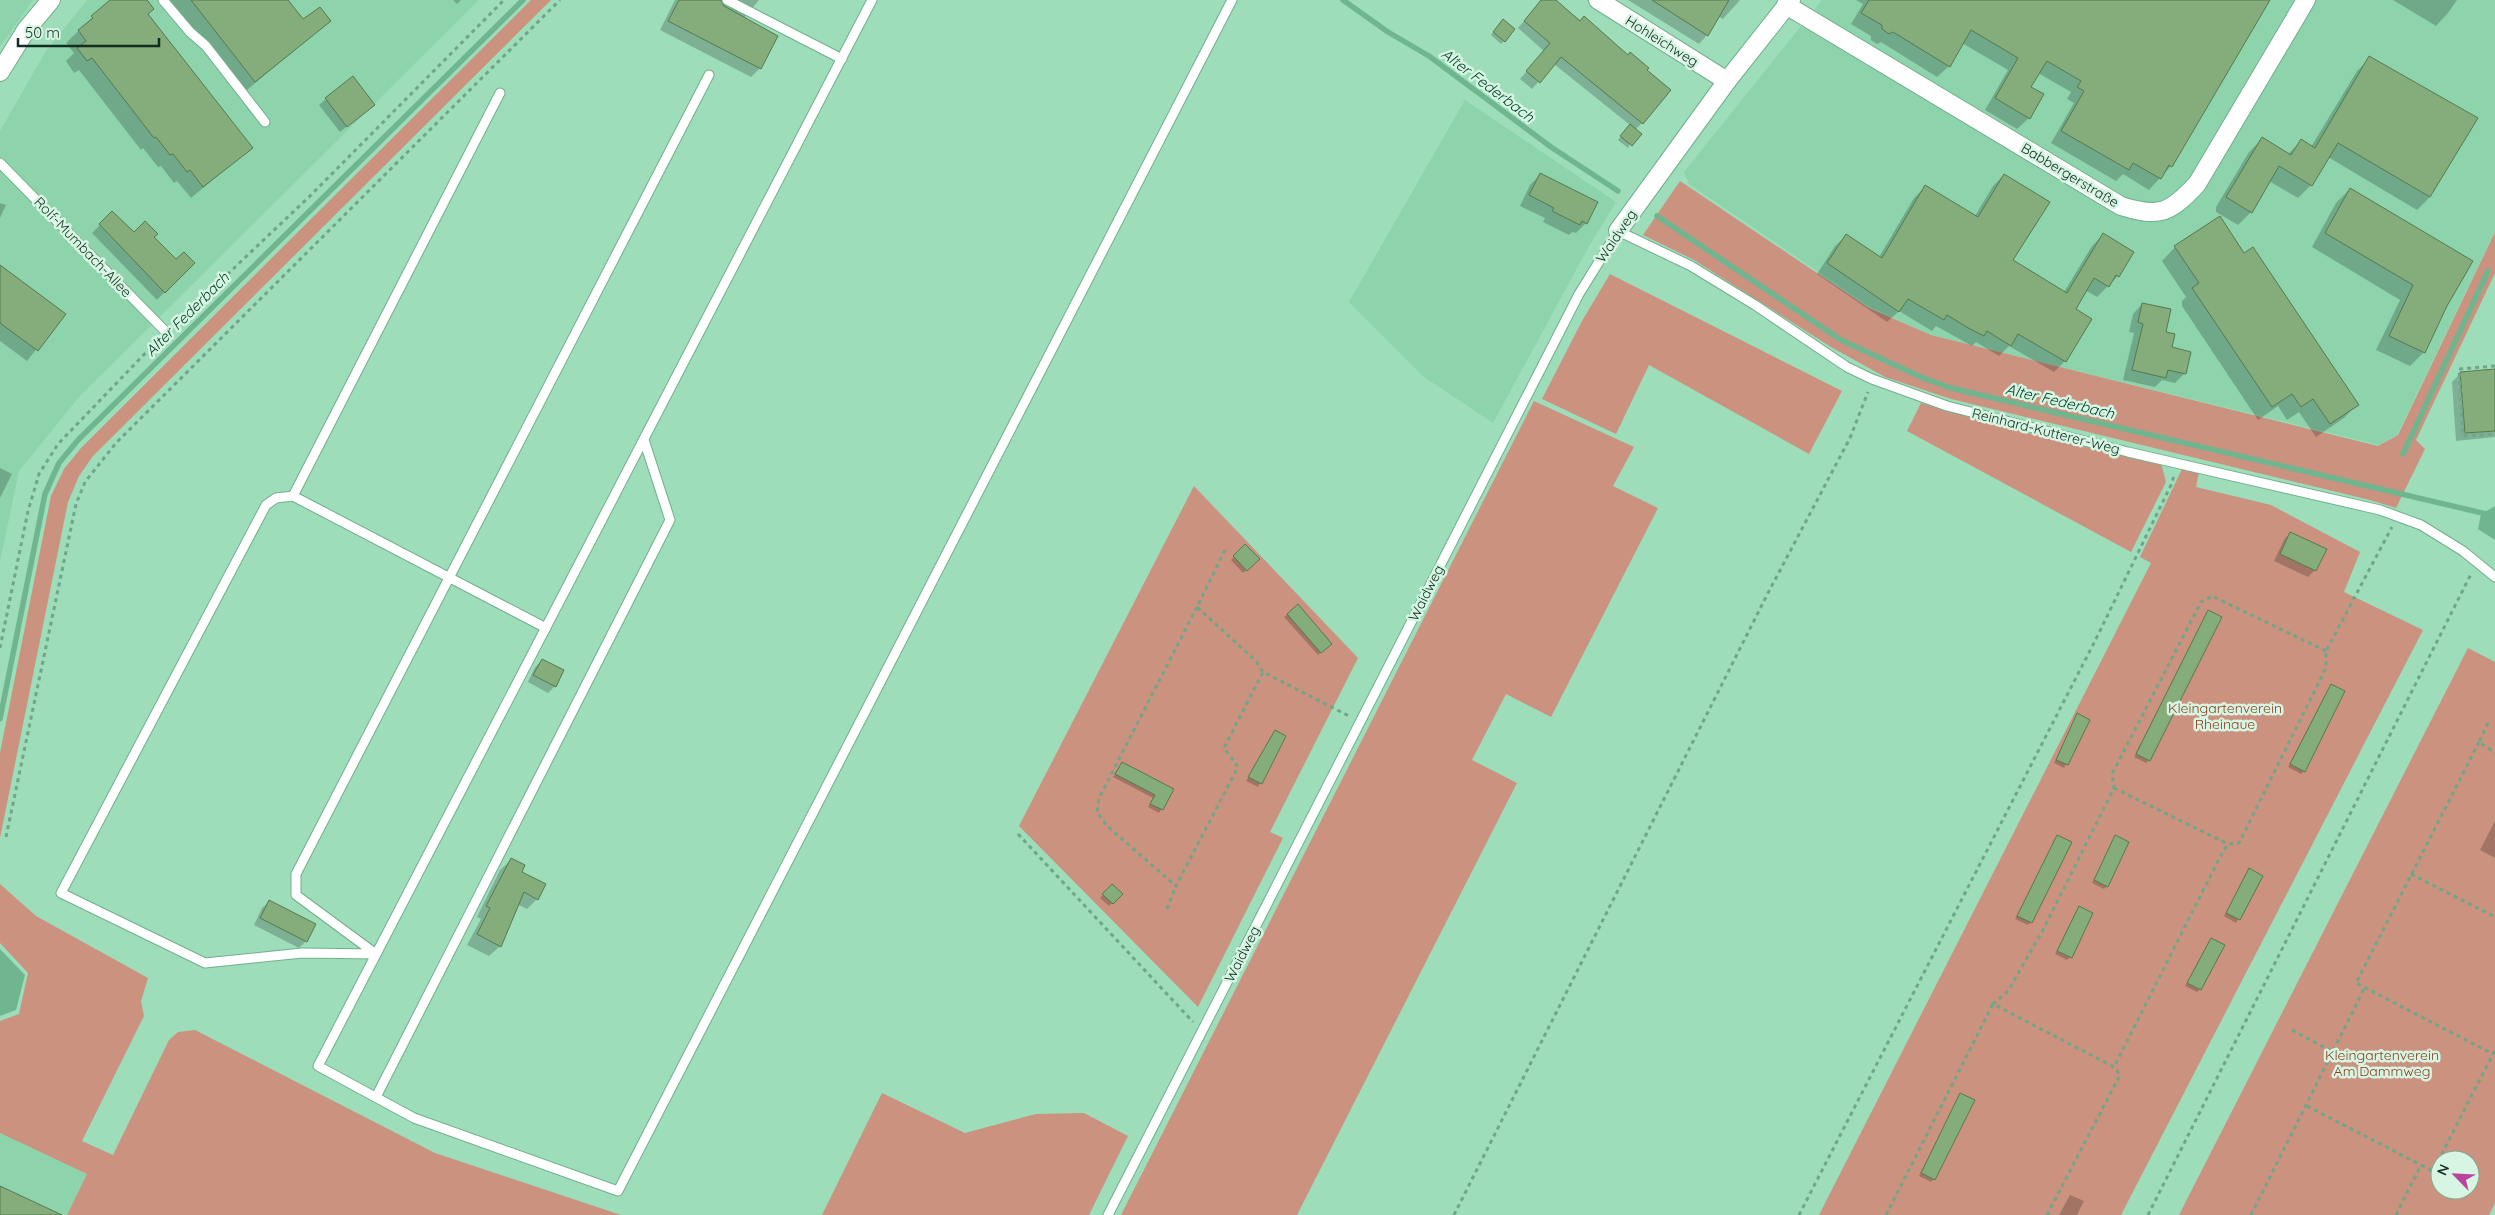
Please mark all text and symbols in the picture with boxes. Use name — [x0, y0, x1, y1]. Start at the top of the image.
street label: Hohleichweg — [1622, 11, 1702, 71]
scale bar — [18, 15, 159, 47]
text: 50 m — [25, 23, 60, 42]
water label: Alter Federbach — [1438, 44, 1538, 126]
street label: Babbergerstraße — [2018, 139, 2122, 211]
street label: Rolf-Mumbach-Allee — [30, 193, 136, 301]
street label: Waidweg — [1592, 206, 1640, 266]
water label: Alter Federbach — [141, 268, 233, 360]
water label: Alter Federbach — [2004, 379, 2117, 423]
street label: Reinhard-Kutterer-Weg — [1970, 404, 2122, 458]
street label: Waidweg — [1404, 562, 1448, 624]
park label: Kleingartenverein Rheinaue — [2168, 699, 2282, 733]
street label: Waidweg — [1220, 923, 1264, 985]
park label: Kleingartenverein Am Dammweg — [2325, 1046, 2439, 1080]
north arrow — [2430, 1150, 2480, 1200]
text: N — [2433, 1161, 2453, 1178]

